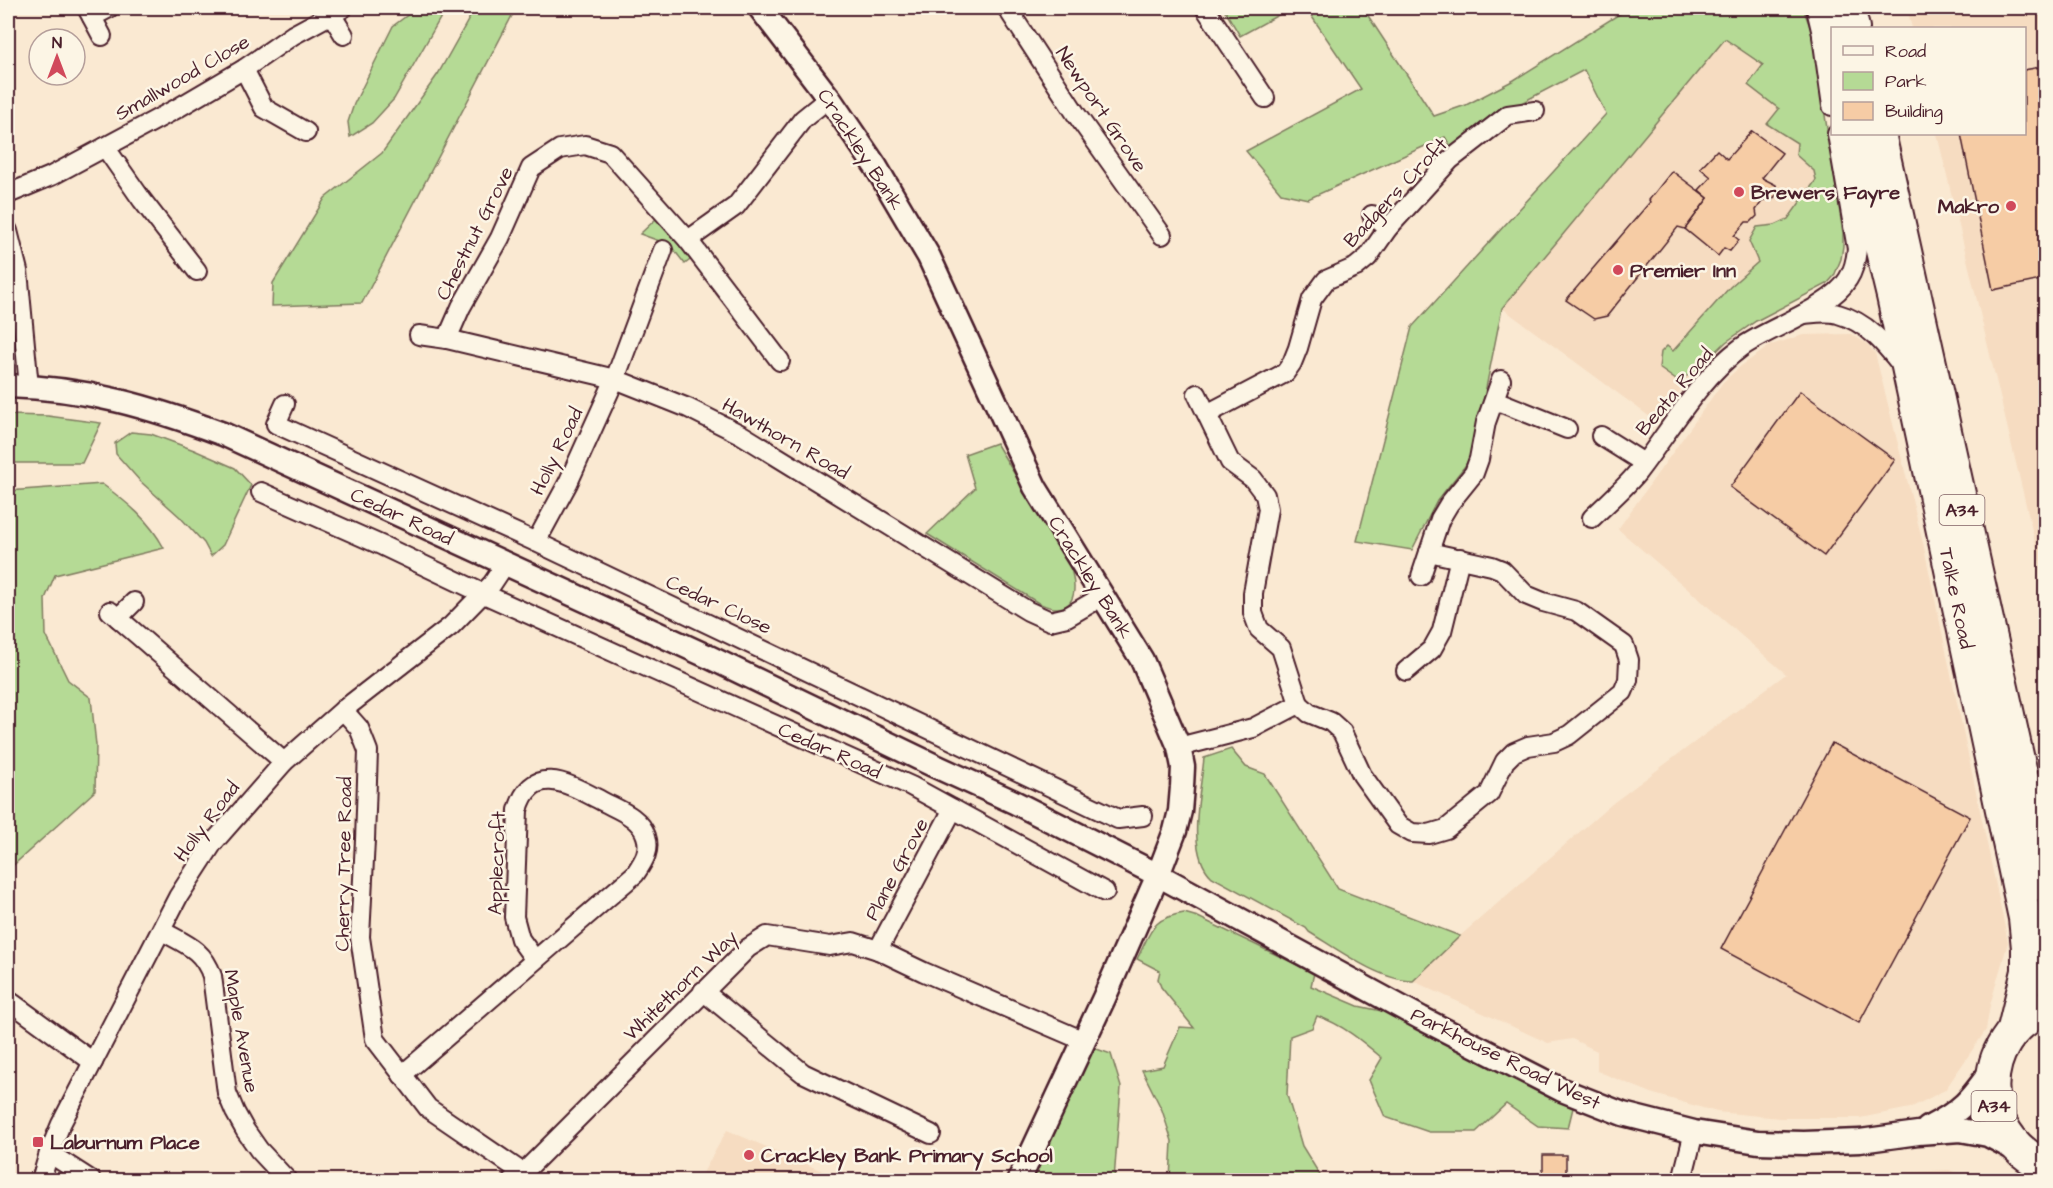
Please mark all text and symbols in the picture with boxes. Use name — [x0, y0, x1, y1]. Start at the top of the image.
north arrow — [27, 27, 87, 87]
legend — [1831, 27, 2026, 135]
street label: Smallwood Close — [110, 28, 255, 128]
text: N — [52, 32, 62, 54]
text: Road — [1885, 39, 1926, 64]
street label: Newport Grove — [1049, 41, 1154, 178]
text: Park — [1885, 69, 1927, 94]
street label: Crackley Bank — [809, 83, 910, 216]
text: Building — [1885, 99, 1943, 125]
street label: Badgers Croft — [1337, 131, 1455, 255]
street label: Chestnut Grove — [429, 162, 521, 305]
place label: Brewers Fayre — [1751, 179, 1900, 208]
marker: Brewers Fayre — [1732, 185, 1746, 199]
place label: Makro — [1938, 193, 2000, 221]
marker: Makro — [2004, 199, 2018, 213]
place label: Premier Inn — [1630, 257, 1736, 285]
marker: Premier Inn — [1611, 263, 1625, 277]
street label: Beata Road — [1630, 341, 1720, 442]
street label: Hawthorn Road — [717, 391, 854, 487]
street label: Holly Road — [524, 403, 591, 501]
street label: Cedar Road — [346, 481, 458, 553]
road number: A34 — [1940, 495, 1984, 525]
street label: Crackley Bank — [1040, 511, 1139, 645]
street label: Talke Road — [1932, 545, 1980, 651]
street label: Cedar Close — [661, 568, 776, 642]
street label: Cedar Road — [773, 716, 886, 786]
street label: Holly Road — [167, 775, 247, 868]
street label: Cherry Tree Road — [328, 776, 361, 952]
street label: Applecroft — [481, 811, 513, 915]
street label: Plane Grove — [858, 813, 936, 926]
street label: Whitethorn Way — [617, 924, 745, 1048]
street label: Maple Avenue — [216, 967, 266, 1095]
street label: Parkhouse Road West — [1406, 1001, 1605, 1117]
road number: A34 — [1972, 1091, 2016, 1121]
place label: Laburnum Place — [50, 1129, 200, 1157]
marker: Laburnum Place — [31, 1135, 45, 1149]
place label: Crackley Bank Primary School — [761, 1142, 1053, 1171]
marker: Crackley Bank Primary School — [742, 1148, 756, 1162]

